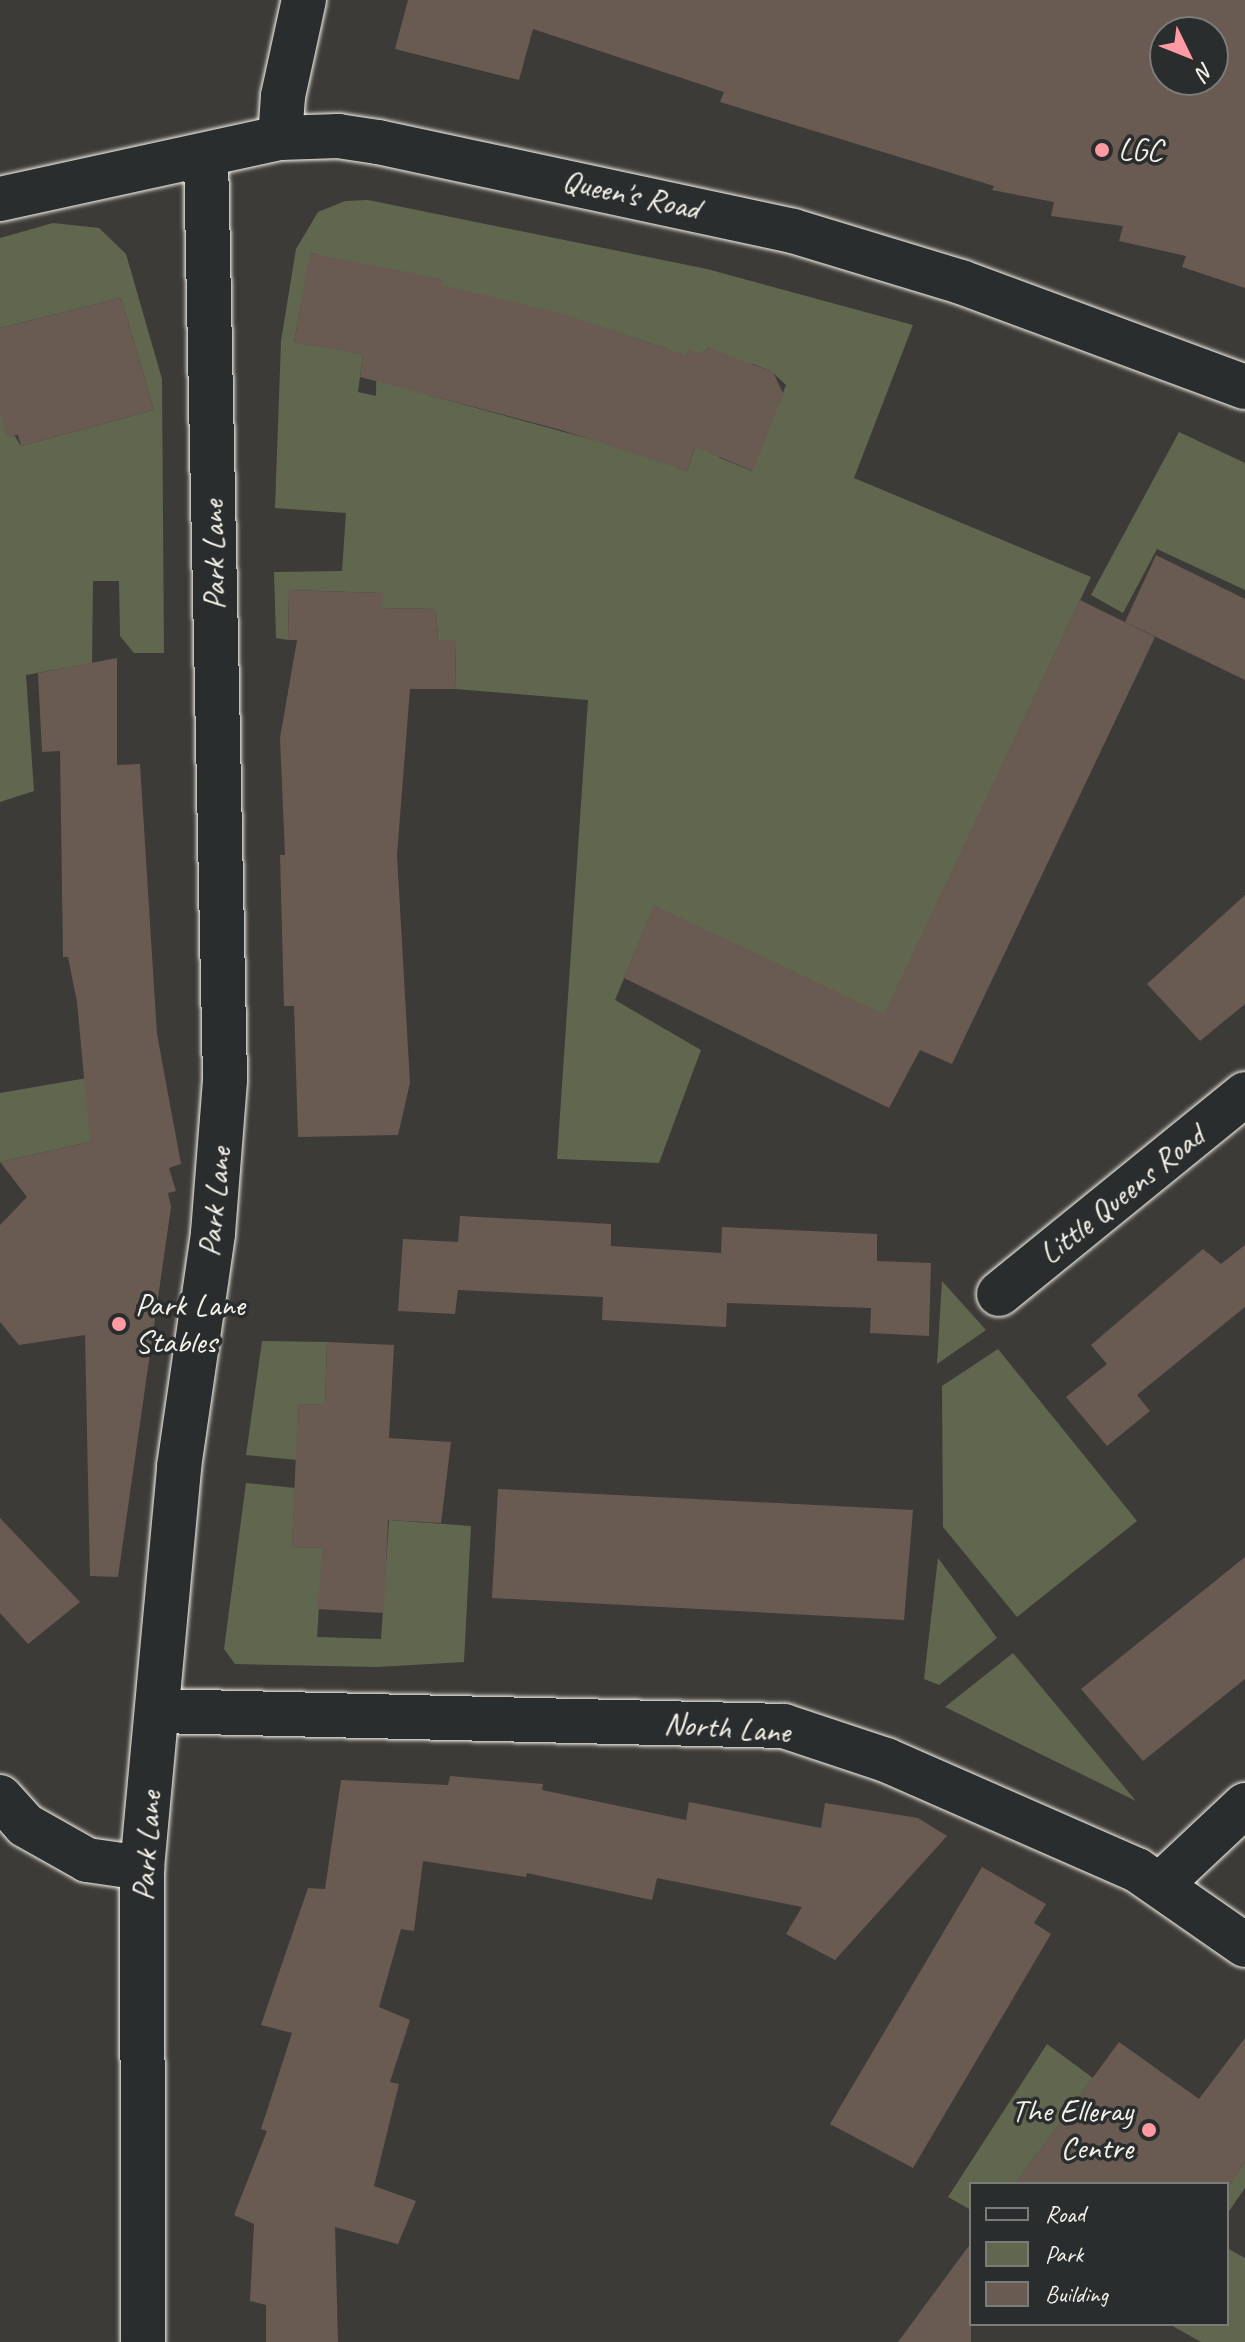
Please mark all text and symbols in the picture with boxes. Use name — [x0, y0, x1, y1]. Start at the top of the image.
north arrow — [1149, 16, 1229, 96]
text: N — [1190, 56, 1220, 86]
place label: LGC — [1118, 131, 1162, 169]
marker: LGC — [1093, 141, 1111, 159]
street label: Queen's Road — [559, 162, 703, 228]
street label: Park Lane — [194, 499, 234, 611]
street label: Little Queens Road — [1032, 1117, 1212, 1273]
street label: Park Lane — [190, 1145, 240, 1259]
place label: Park Lane Stables — [135, 1287, 246, 1362]
marker: Park Lane Stables — [110, 1315, 128, 1333]
street label: North Lane — [662, 1704, 792, 1752]
street label: Park Lane — [124, 1789, 170, 1903]
place label: The Elleray Centre — [1011, 2093, 1133, 2168]
marker: The Elleray Centre — [1140, 2121, 1158, 2139]
legend — [969, 2182, 1229, 2326]
text: Road — [1045, 2199, 1085, 2229]
text: Park — [1045, 2239, 1083, 2269]
text: Building — [1045, 2279, 1108, 2309]

